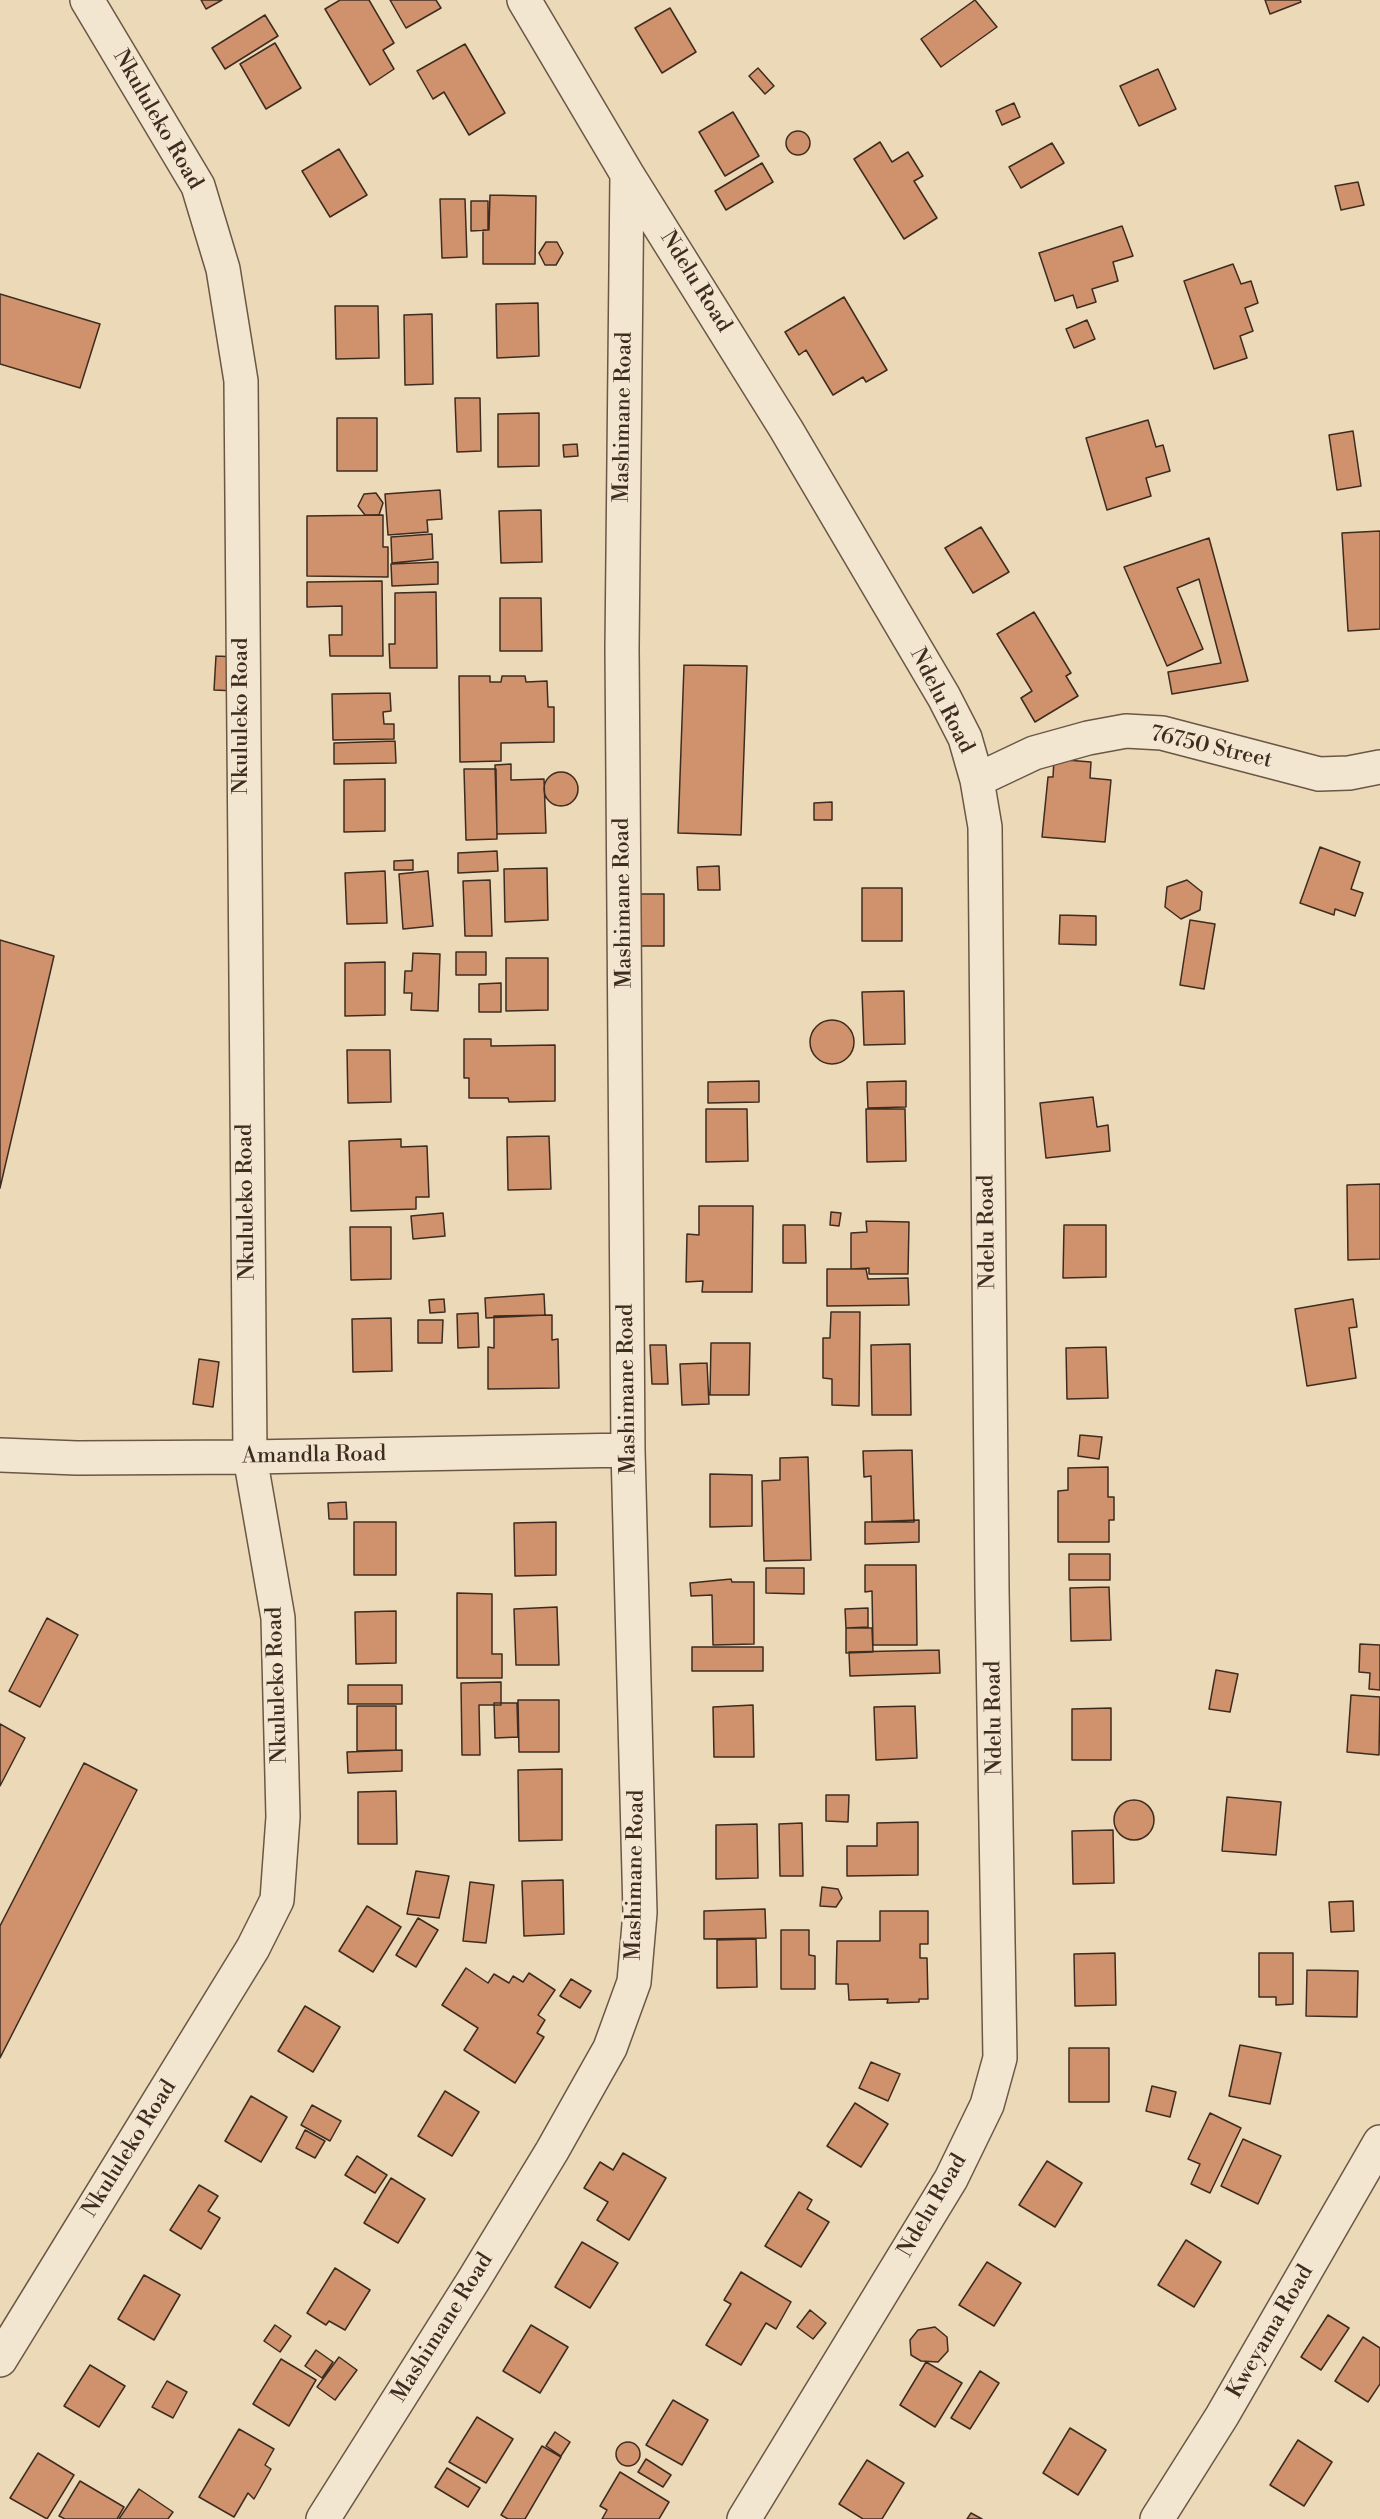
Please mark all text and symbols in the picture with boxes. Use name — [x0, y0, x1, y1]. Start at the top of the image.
street label: Nkululeko Road — [106, 45, 208, 195]
street label: Ndelu Road — [653, 226, 737, 338]
street label: Mashimane Road — [609, 331, 639, 503]
street label: Nkululeko Road — [229, 638, 255, 794]
street label: Ndelu Road — [903, 644, 979, 758]
street label: 76750 Street — [1148, 721, 1274, 775]
street label: Mashimane Road — [609, 817, 639, 989]
street label: Nkululeko Road — [232, 1123, 262, 1281]
street label: Ndelu Road — [974, 1174, 1002, 1290]
street label: Mashimane Road — [613, 1303, 643, 1475]
street label: Amandla Road — [242, 1442, 386, 1470]
street label: Nkululeko Road — [262, 1606, 294, 1764]
street label: Ndelu Road — [981, 1660, 1009, 1776]
street label: Mashimane Road — [621, 1789, 651, 1961]
street label: Nkululeko Road — [77, 2075, 183, 2223]
street label: Ndelu Road — [893, 2150, 973, 2262]
street label: Mashimane Road — [387, 2249, 499, 2407]
street label: Kweyama Road — [1222, 2261, 1320, 2403]

